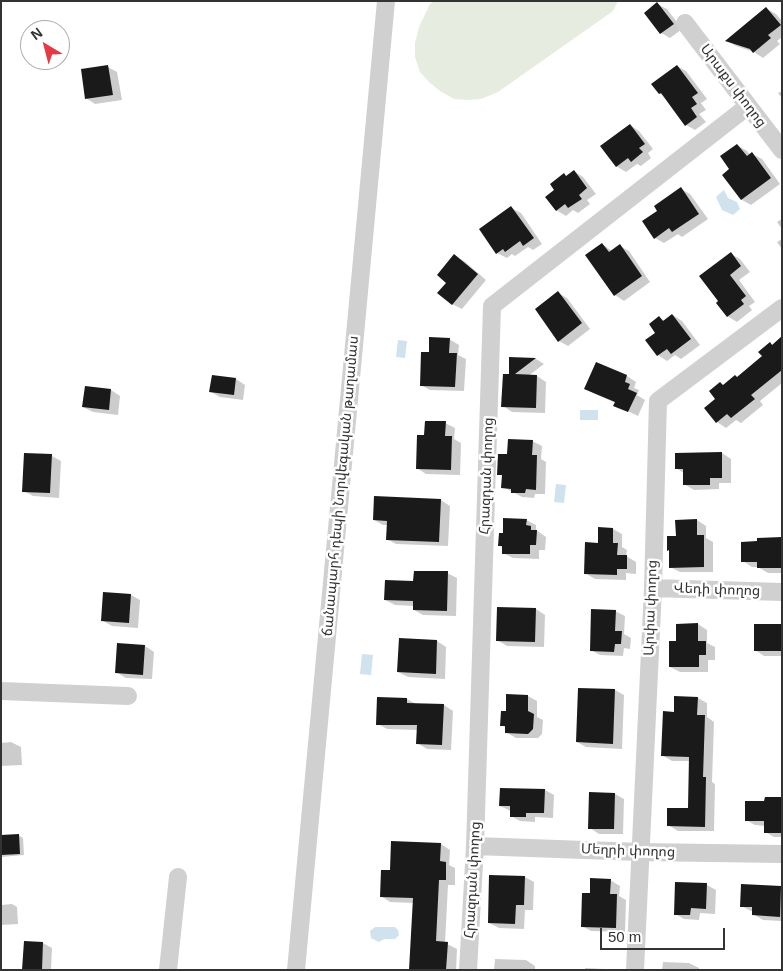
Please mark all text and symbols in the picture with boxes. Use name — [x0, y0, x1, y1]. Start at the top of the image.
north arrow — [20, 20, 70, 70]
text: N — [28, 24, 45, 43]
street label: Արաքս փողոց — [696, 41, 770, 131]
street label: ճանապարհ դեպի Նորվեգական թաղամաս — [320, 335, 362, 637]
street label: Հրազդան փողոց — [477, 417, 497, 535]
street label: Արփա փողոց — [641, 560, 661, 656]
street label: Վեդի փողոց — [673, 580, 761, 600]
street label: Հրազդան փողոց — [462, 821, 484, 939]
street label: Մեղրի փողոց — [581, 841, 675, 861]
scale bar — [603, 918, 728, 950]
text: 50 m — [608, 928, 641, 945]

